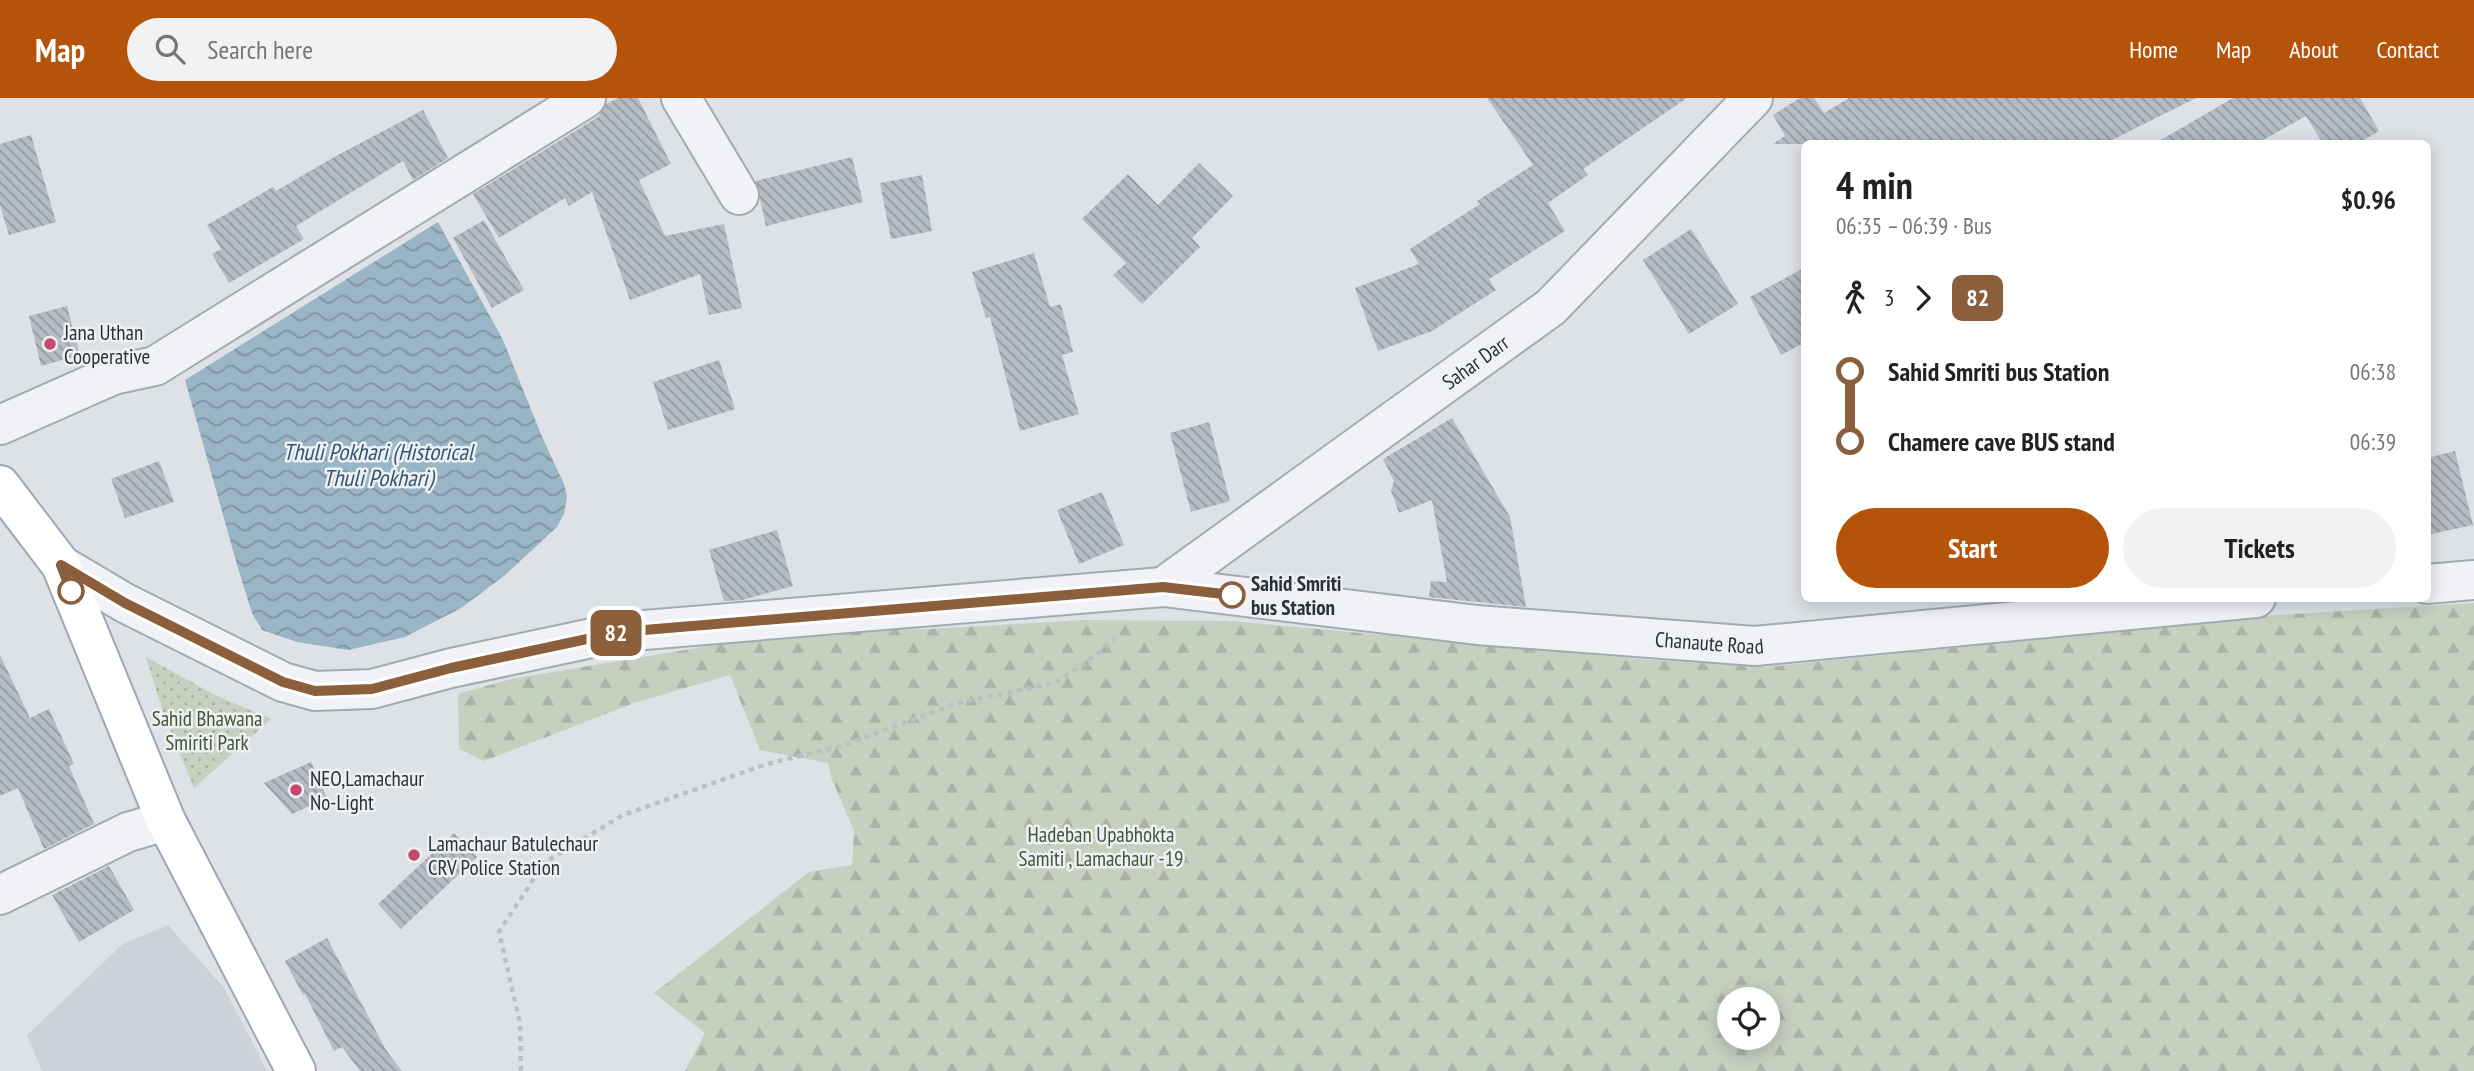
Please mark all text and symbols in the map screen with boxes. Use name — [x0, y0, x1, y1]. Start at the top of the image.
search box — [127, 18, 617, 81]
text: Map — [35, 28, 85, 71]
icon: search — [151, 30, 189, 68]
text: Search here — [207, 33, 313, 66]
text: Home — [2129, 34, 2178, 65]
text: Map — [2216, 34, 2251, 65]
text: About — [2289, 34, 2338, 65]
text: Contact — [2376, 34, 2439, 65]
text: 4 min — [1836, 160, 1913, 209]
text: $0.96 — [2341, 183, 2396, 216]
text: 06:35 – 06:39 · Bus — [1836, 211, 1992, 240]
icon: walk — [1836, 279, 1874, 317]
icon: forward — [1904, 279, 1942, 317]
text: 82 — [1966, 282, 1989, 313]
text: 3 — [1884, 283, 1894, 312]
place label: Jana Uthan Cooperative — [63, 319, 150, 370]
street label: Sahar Darr — [1436, 328, 1514, 395]
marker: Jana Uthan Cooperative — [42, 336, 58, 352]
text: Sahid Smriti bus Station — [1888, 355, 2109, 388]
text: 06:38 — [2350, 357, 2396, 386]
text: Chamere cave BUS stand — [1888, 425, 2115, 458]
text: 06:39 — [2350, 427, 2396, 456]
water label: Thuli Pokhari (Historical Thuli Pokhari) — [283, 437, 476, 492]
button: Start — [1836, 508, 2109, 588]
button: Tickets — [2123, 508, 2396, 588]
place label: Sahid Smriti bus Station — [1251, 570, 1342, 621]
unlabelled marker — [58, 578, 84, 604]
marker: Sahid Smriti bus Station — [1219, 582, 1245, 608]
line badge: 82 — [584, 610, 648, 656]
text: 82 — [605, 617, 627, 648]
street label: Chanaute Road — [1654, 625, 1765, 659]
park label: Sahid Bhawana Smiriti Park — [152, 705, 262, 756]
place label: NEO,Lamachaur No-Light — [310, 765, 424, 816]
marker: NEO,Lamachaur No-Light — [288, 782, 304, 798]
park label: Hadeban Upabhokta Samiti , Lamachaur -19 — [1018, 821, 1184, 872]
place label: Lamachaur Batulechaur CRV Police Station — [428, 830, 598, 881]
marker: Lamachaur Batulechaur CRV Police Station — [406, 847, 422, 863]
map controls — [1717, 987, 1780, 1050]
button: locate — [1717, 987, 1780, 1050]

